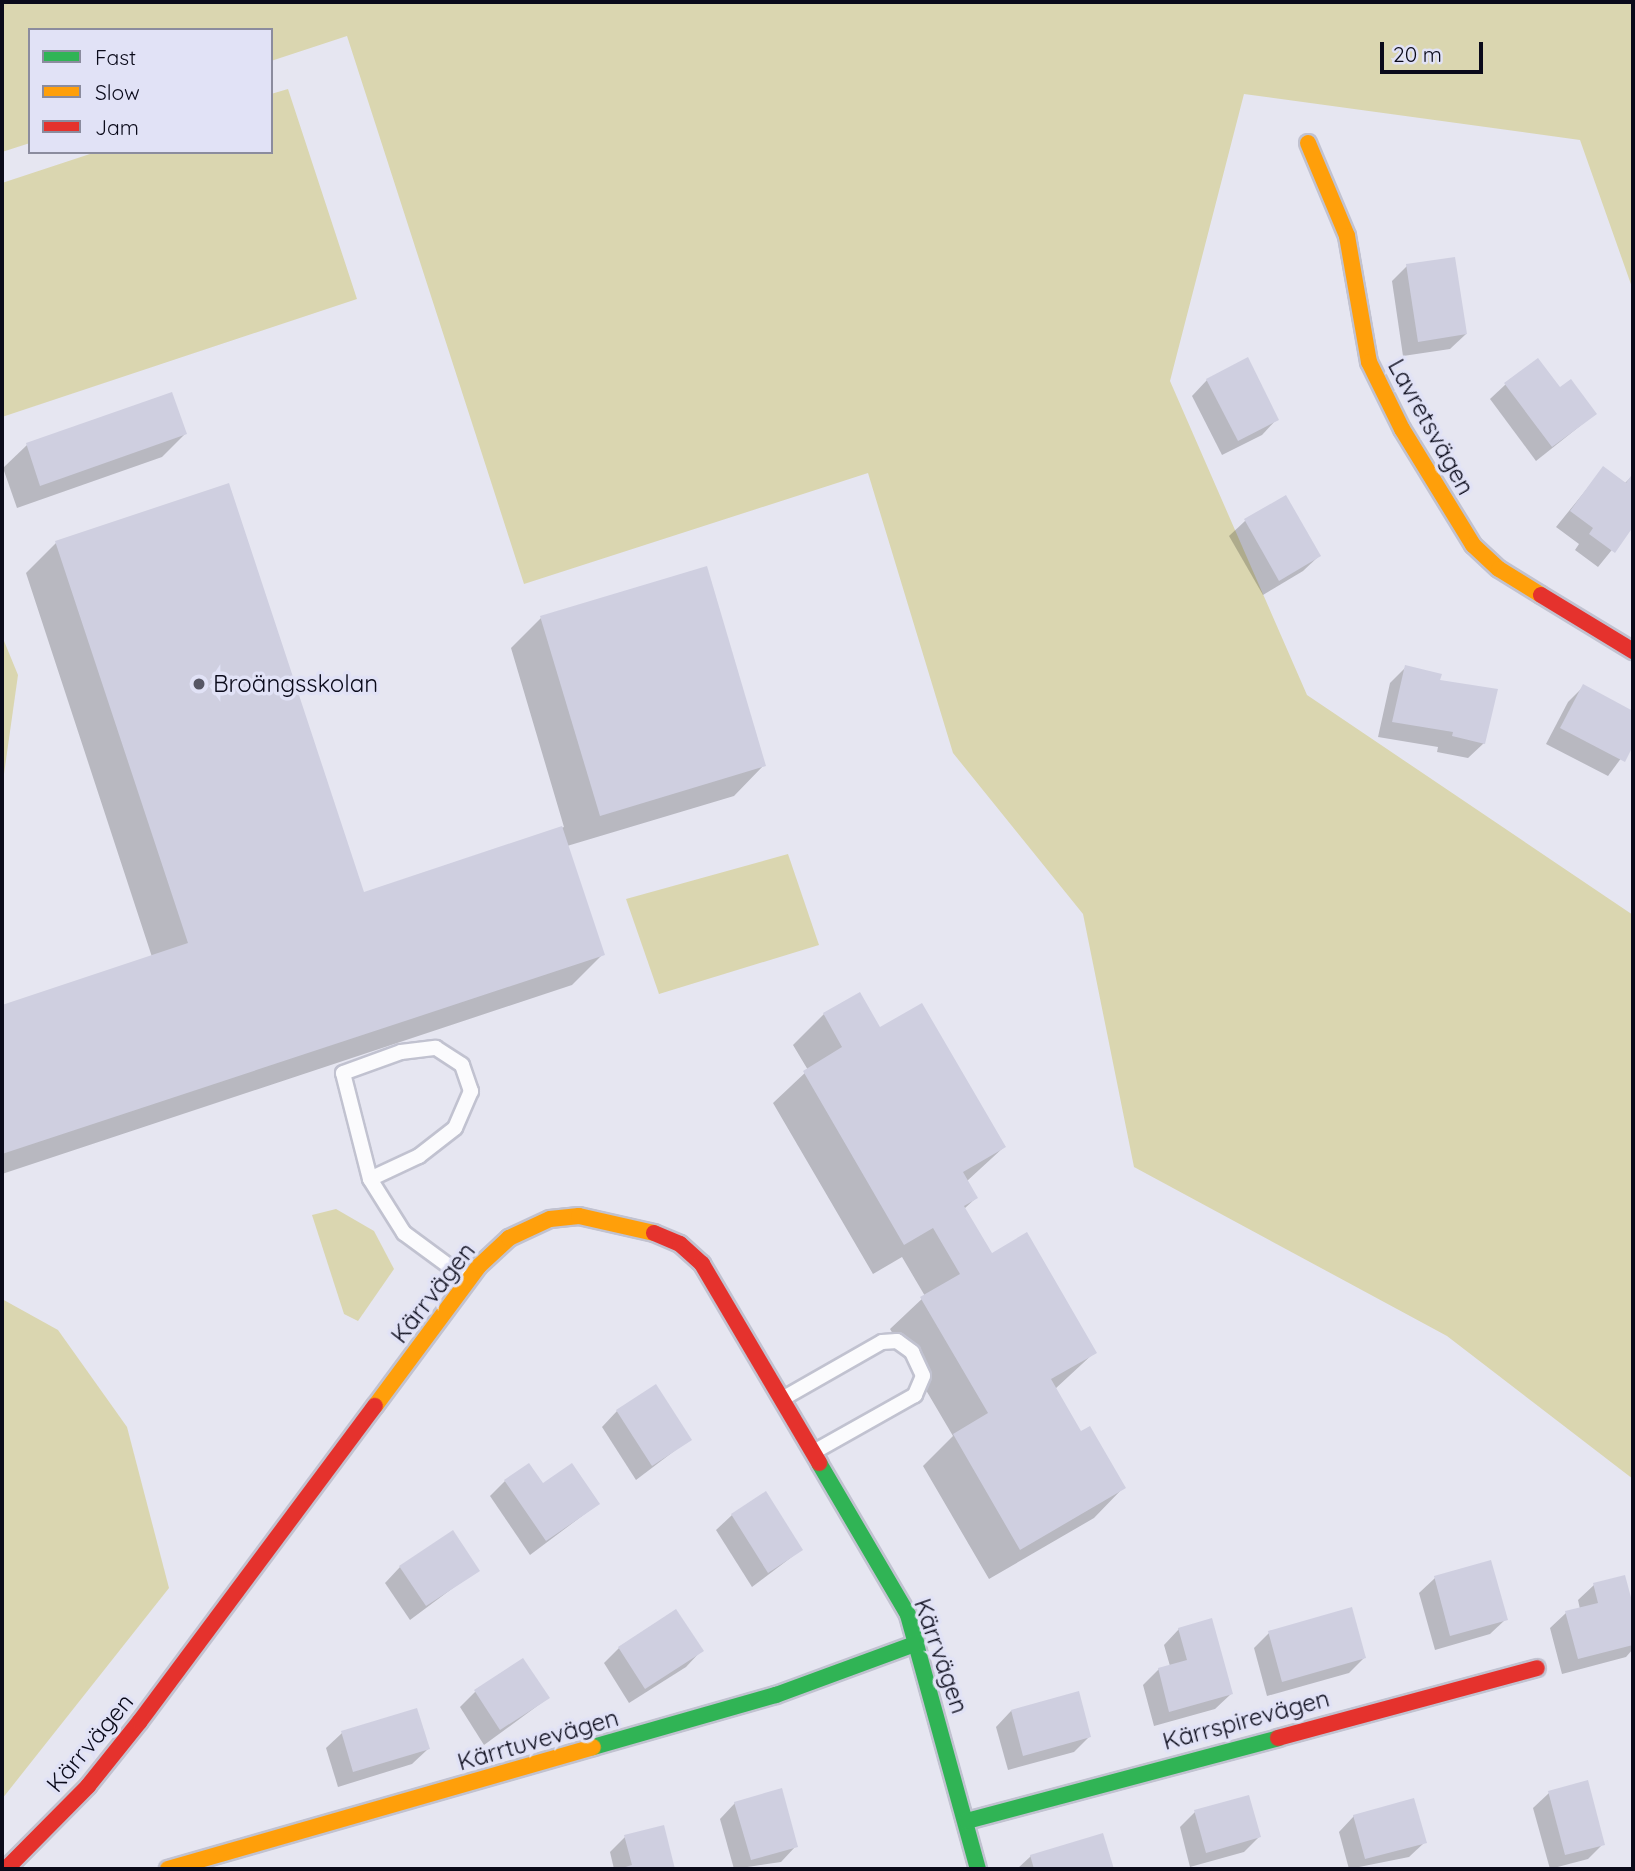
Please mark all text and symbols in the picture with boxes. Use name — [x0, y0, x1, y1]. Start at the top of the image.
legend — [28, 28, 273, 154]
scale bar — [1383, 28, 1486, 72]
text: 20 m — [1393, 41, 1442, 67]
text: Fast — [95, 44, 136, 70]
text: Slow — [95, 79, 140, 105]
text: Jam — [95, 114, 139, 140]
street label: Lavretsvägen — [1382, 354, 1480, 500]
place label: Broängsskolan — [213, 670, 378, 698]
marker: Broängsskolan — [191, 676, 207, 692]
street label: Kärrvägen — [385, 1237, 481, 1349]
street label: Kärrvägen — [908, 1595, 974, 1717]
street label: Kärrspirevägen — [1159, 1684, 1333, 1756]
street label: Kärrvägen — [41, 1688, 139, 1798]
street label: Kärrtuvevägen — [454, 1703, 622, 1777]

